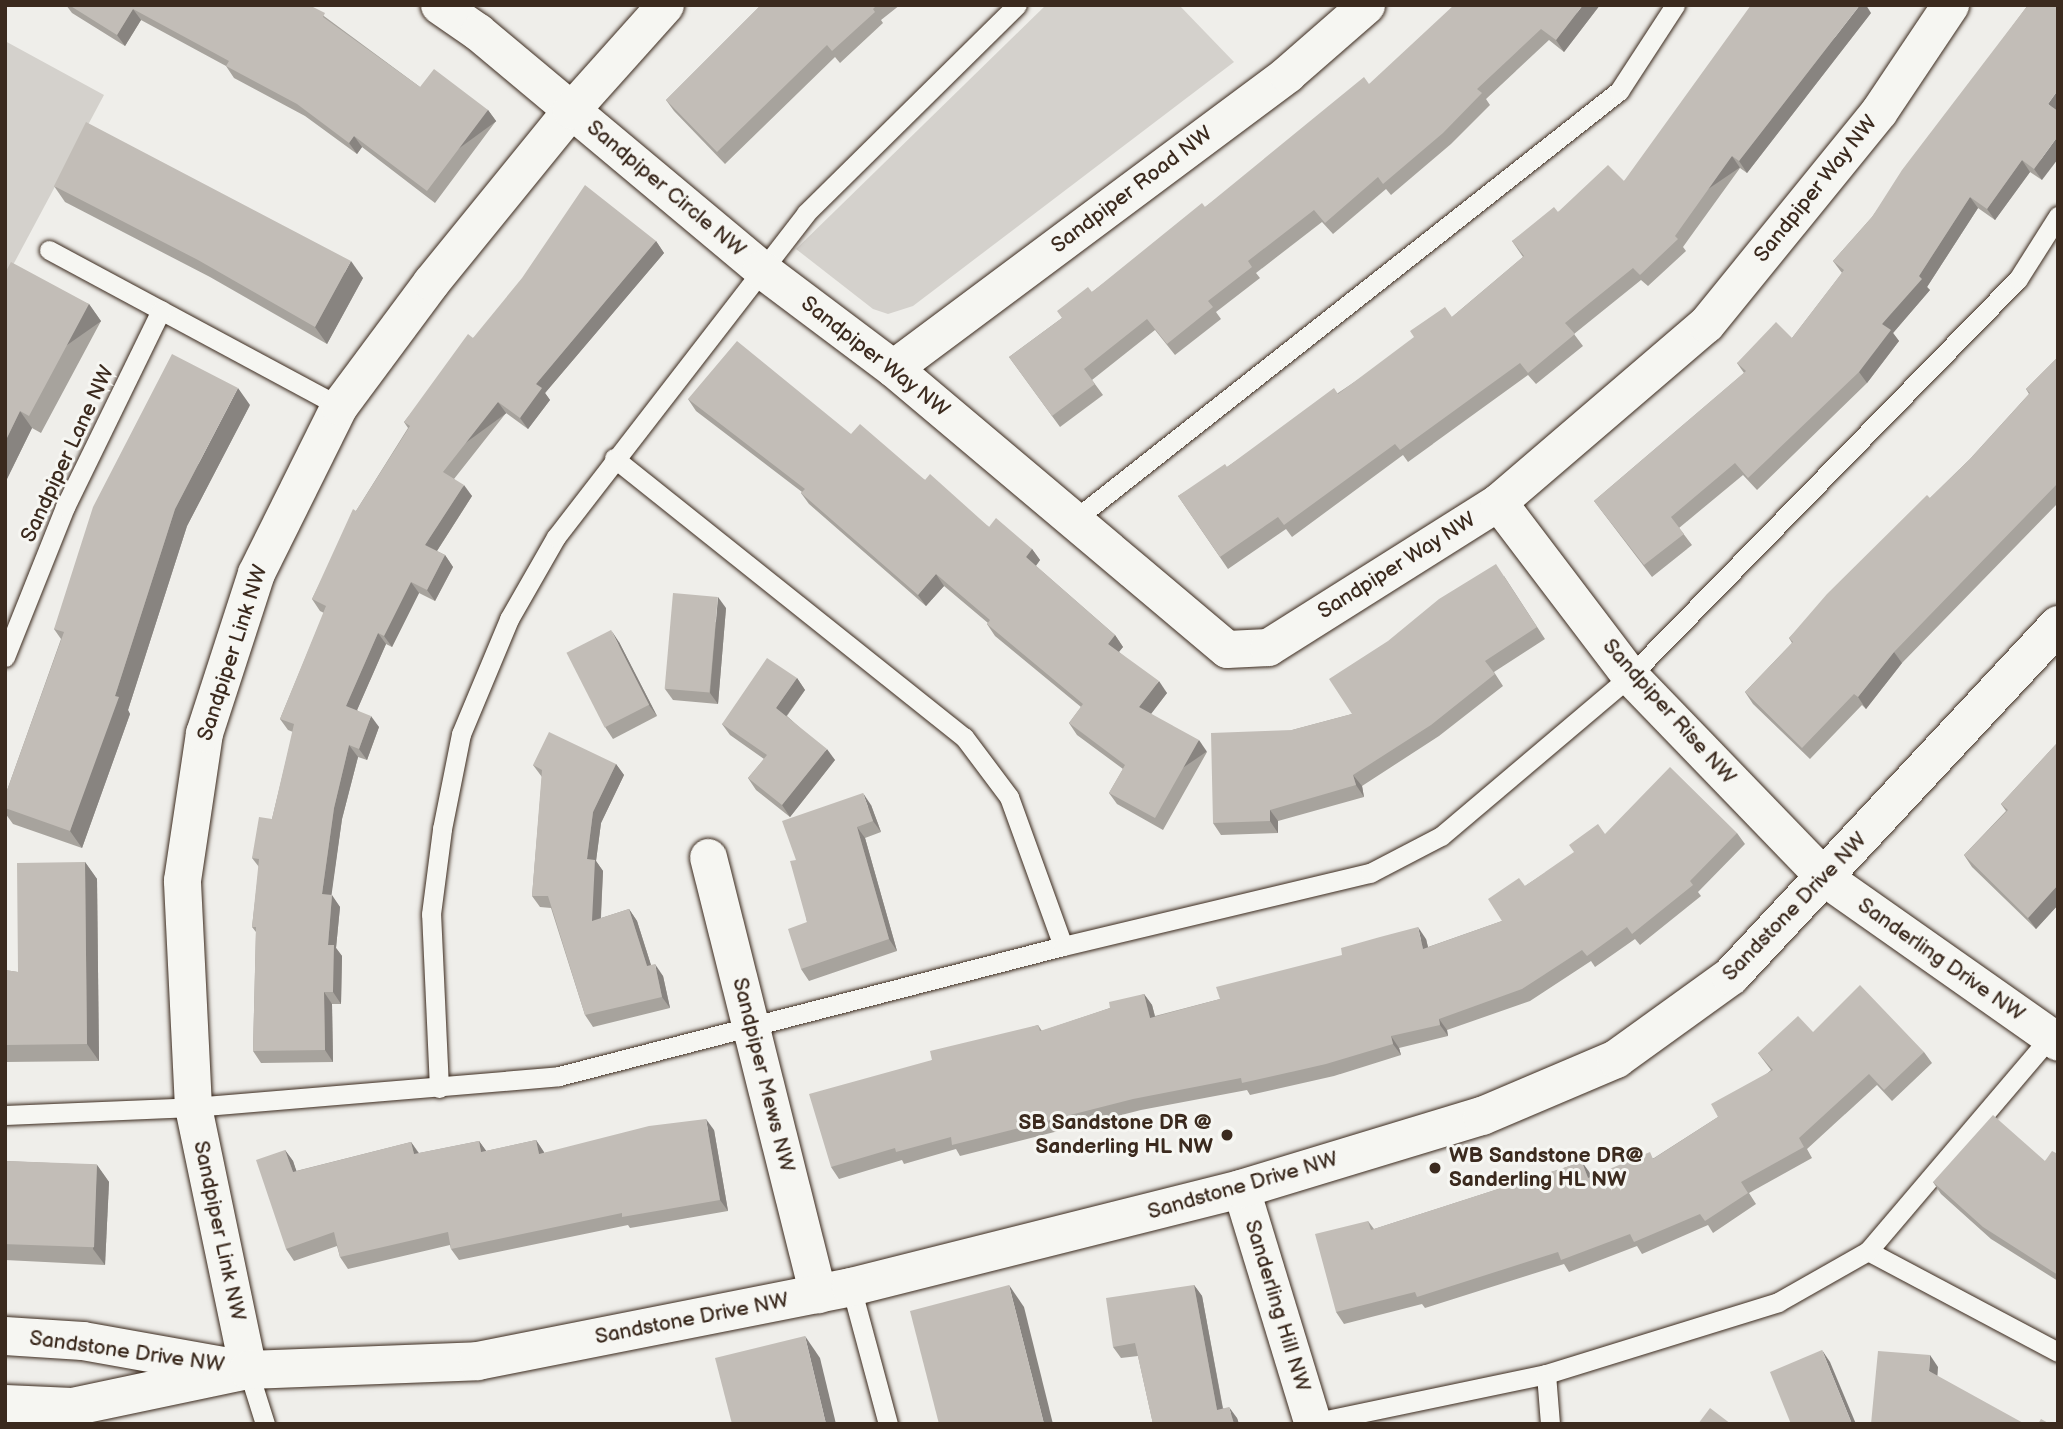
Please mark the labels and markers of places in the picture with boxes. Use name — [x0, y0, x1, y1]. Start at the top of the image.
place label: SB Sandstone DR @ Sanderling HL NW — [1018, 1110, 1213, 1160]
marker: SB Sandstone DR @ Sanderling HL NW — [1219, 1127, 1235, 1143]
place label: WB Sandstone DR@ Sanderling HL NW — [1449, 1143, 1644, 1193]
marker: WB Sandstone DR@ Sanderling HL NW — [1427, 1160, 1443, 1176]

